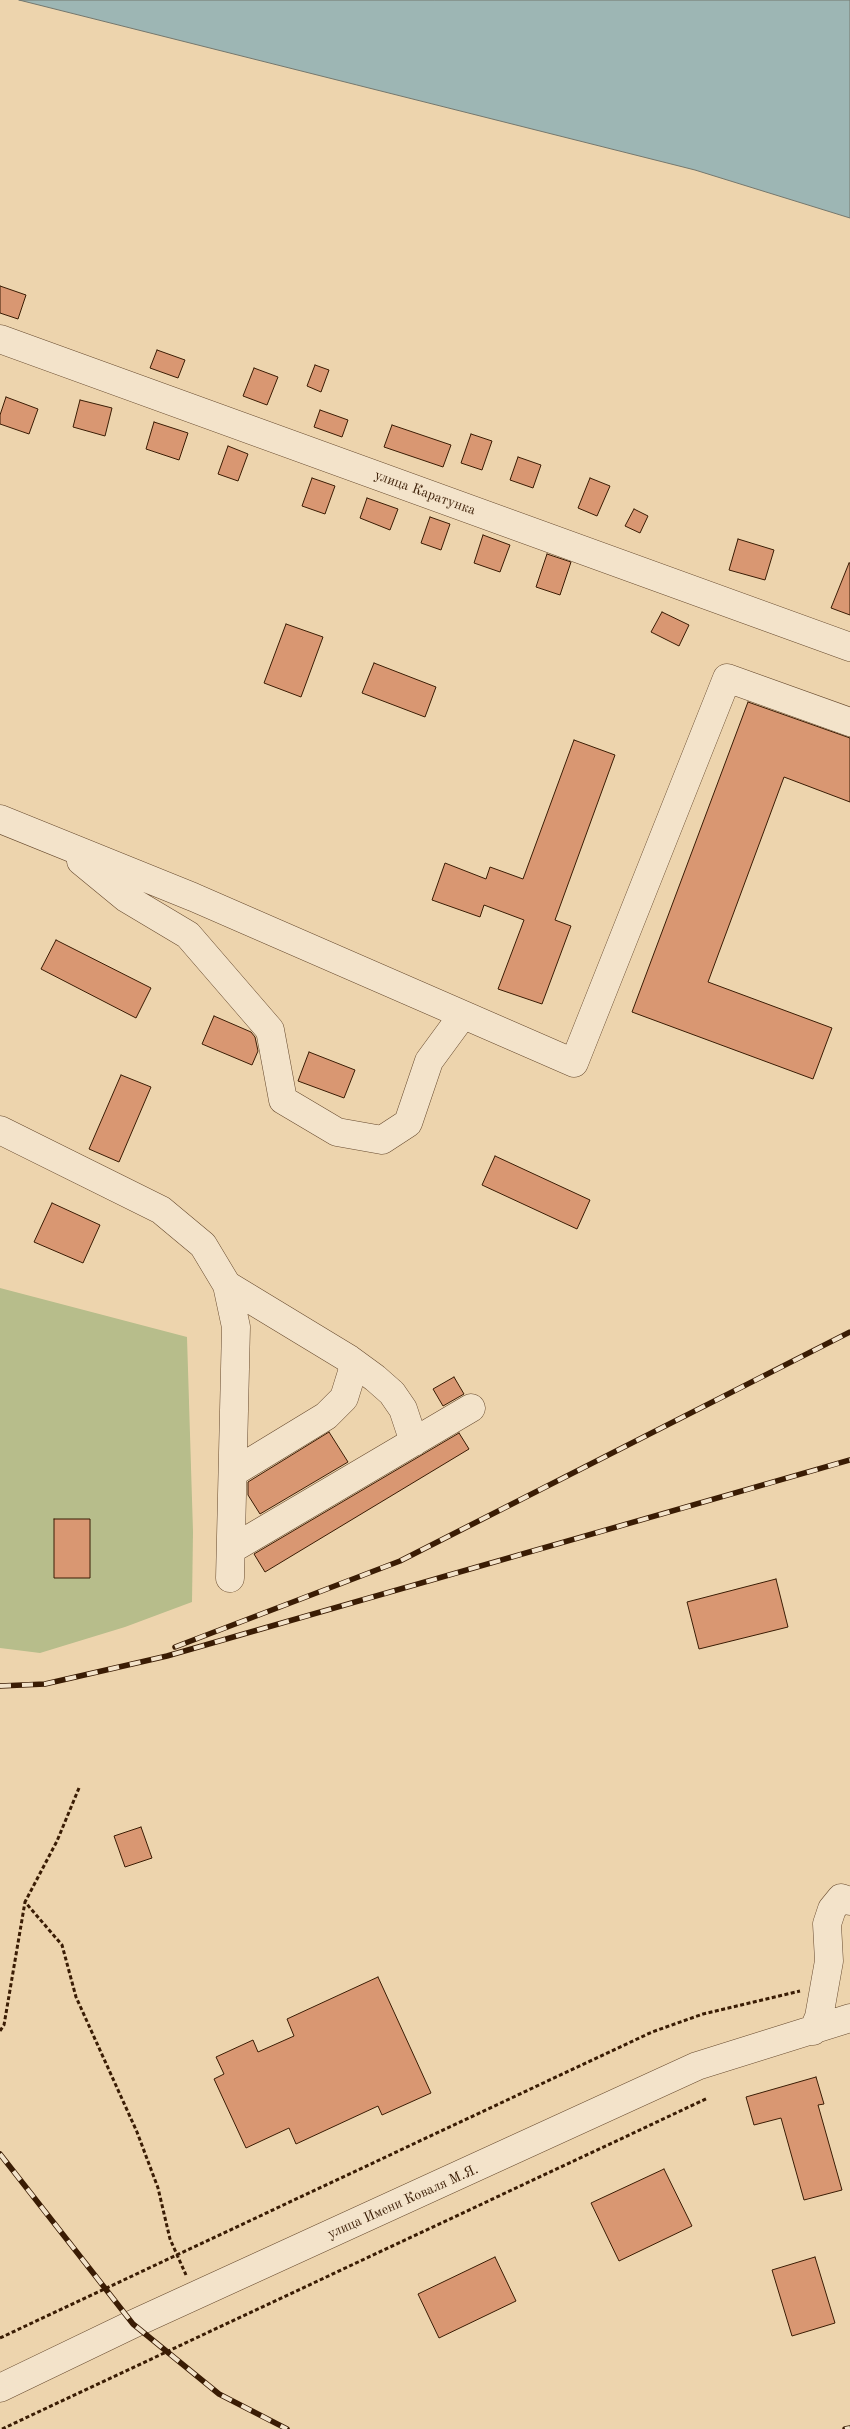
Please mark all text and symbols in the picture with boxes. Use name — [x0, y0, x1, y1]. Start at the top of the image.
street label: улица Каратунка — [372, 467, 478, 519]
street label: улица Имени Коваля М.Я. — [325, 2161, 481, 2243]

